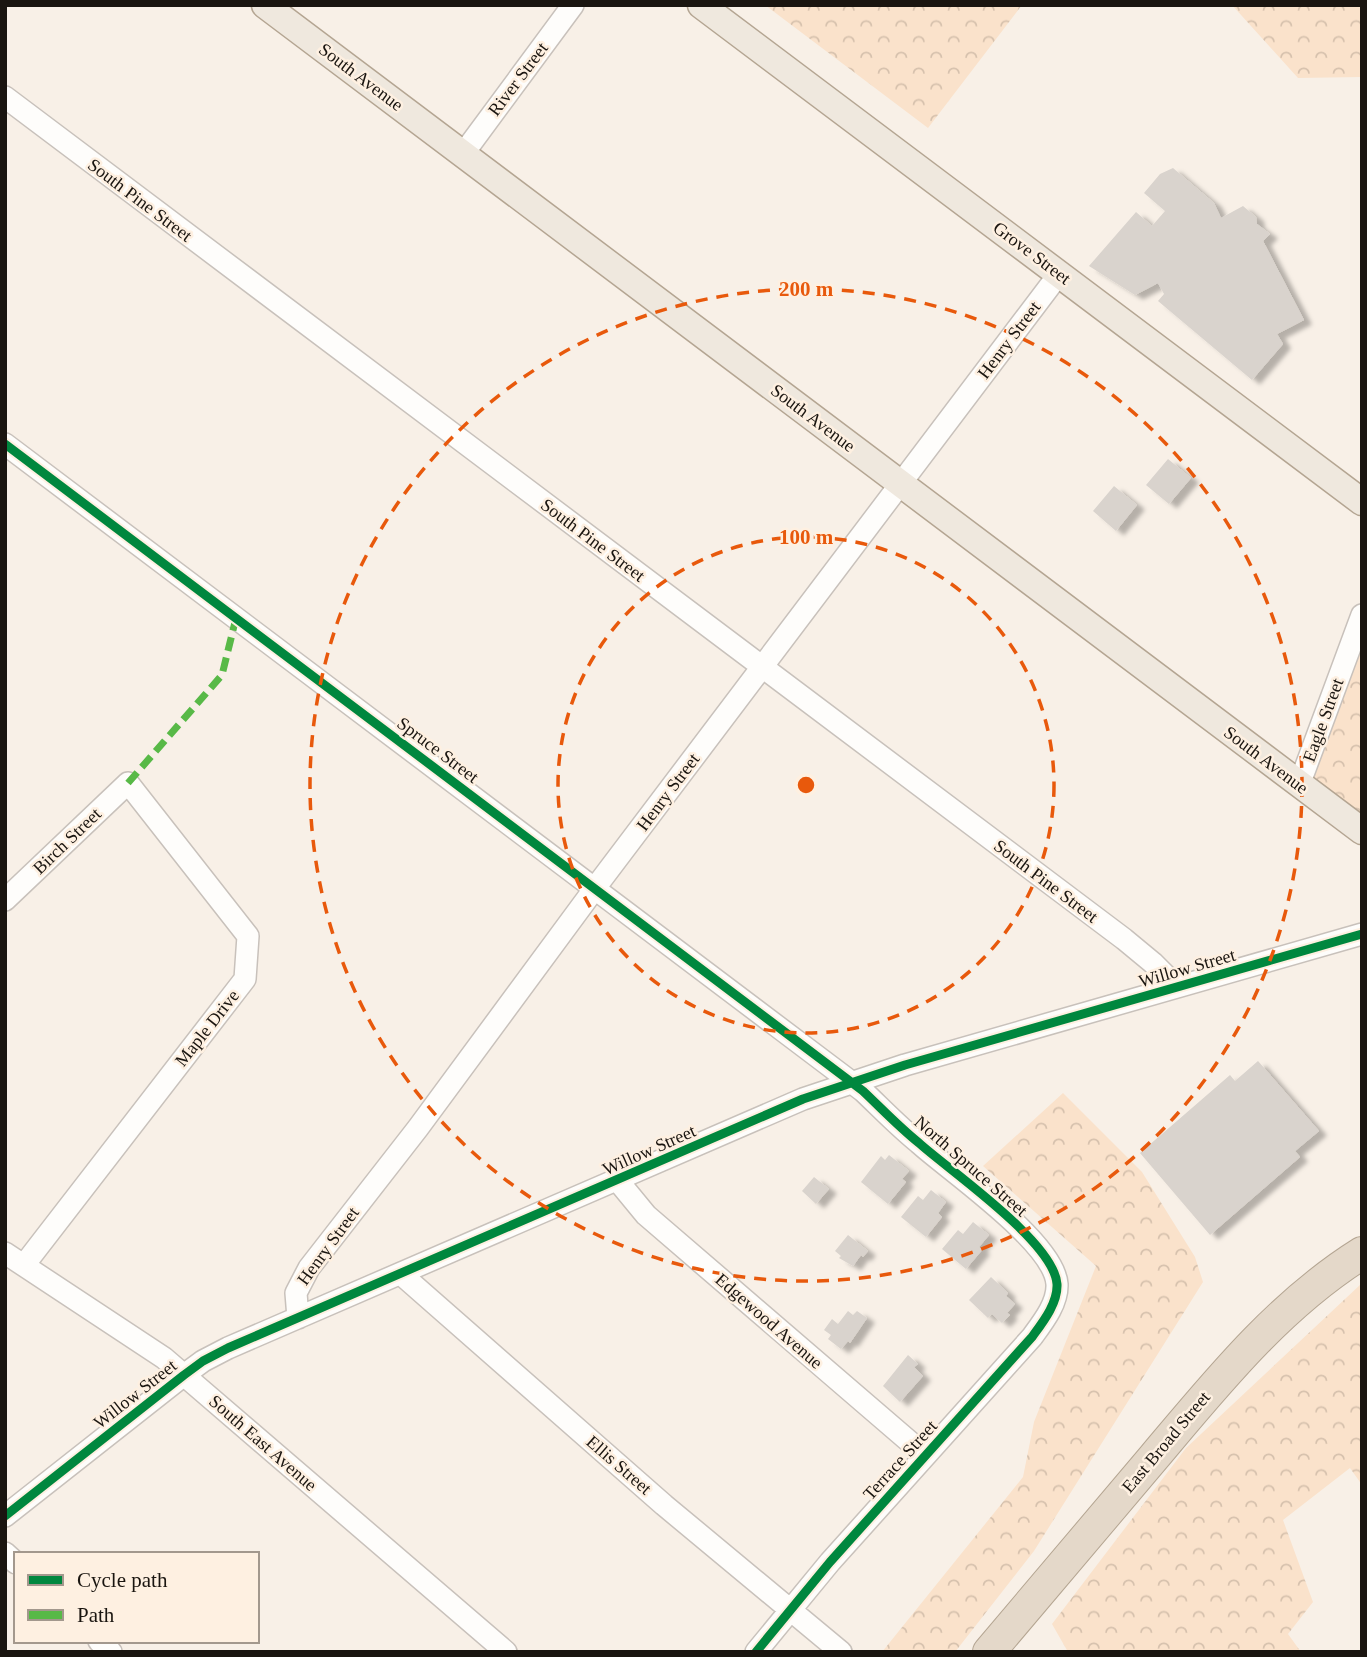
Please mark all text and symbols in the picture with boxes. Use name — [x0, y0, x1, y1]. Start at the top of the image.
street label: River Street — [484, 38, 552, 120]
street label: South Avenue — [315, 39, 407, 115]
street label: South Pine Street — [84, 154, 196, 246]
street label: Grove Street — [989, 217, 1075, 289]
text: 200 m — [779, 277, 834, 301]
street label: Henry Street — [973, 297, 1045, 383]
street label: South Avenue — [767, 380, 859, 456]
street label: South Pine Street — [537, 494, 649, 586]
text: 100 m — [779, 525, 834, 549]
street label: Eagle Street — [1299, 675, 1347, 765]
street label: Spruce Street — [393, 713, 483, 787]
street label: South Avenue — [1220, 722, 1312, 798]
street label: Henry Street — [632, 749, 704, 835]
centre of rings — [794, 773, 818, 797]
street label: Birch Street — [29, 804, 105, 878]
street label: South Pine Street — [990, 835, 1102, 927]
street label: Willow Street — [1136, 945, 1238, 991]
street label: Maple Drive — [171, 986, 243, 1070]
street label: North Spruce Street — [910, 1112, 1032, 1220]
street label: Willow Street — [599, 1121, 699, 1179]
street label: Henry Street — [293, 1203, 363, 1289]
street label: Edgewood Avenue — [711, 1269, 827, 1373]
street label: Willow Street — [90, 1355, 180, 1433]
street label: East Broad Street — [1118, 1387, 1214, 1497]
street label: South East Avenue — [205, 1391, 321, 1495]
street label: Terrace Street — [859, 1416, 941, 1504]
street label: Ellis Street — [582, 1431, 656, 1499]
legend — [14, 1552, 259, 1643]
text: Cycle path — [77, 1568, 168, 1592]
text: Path — [77, 1603, 115, 1627]

